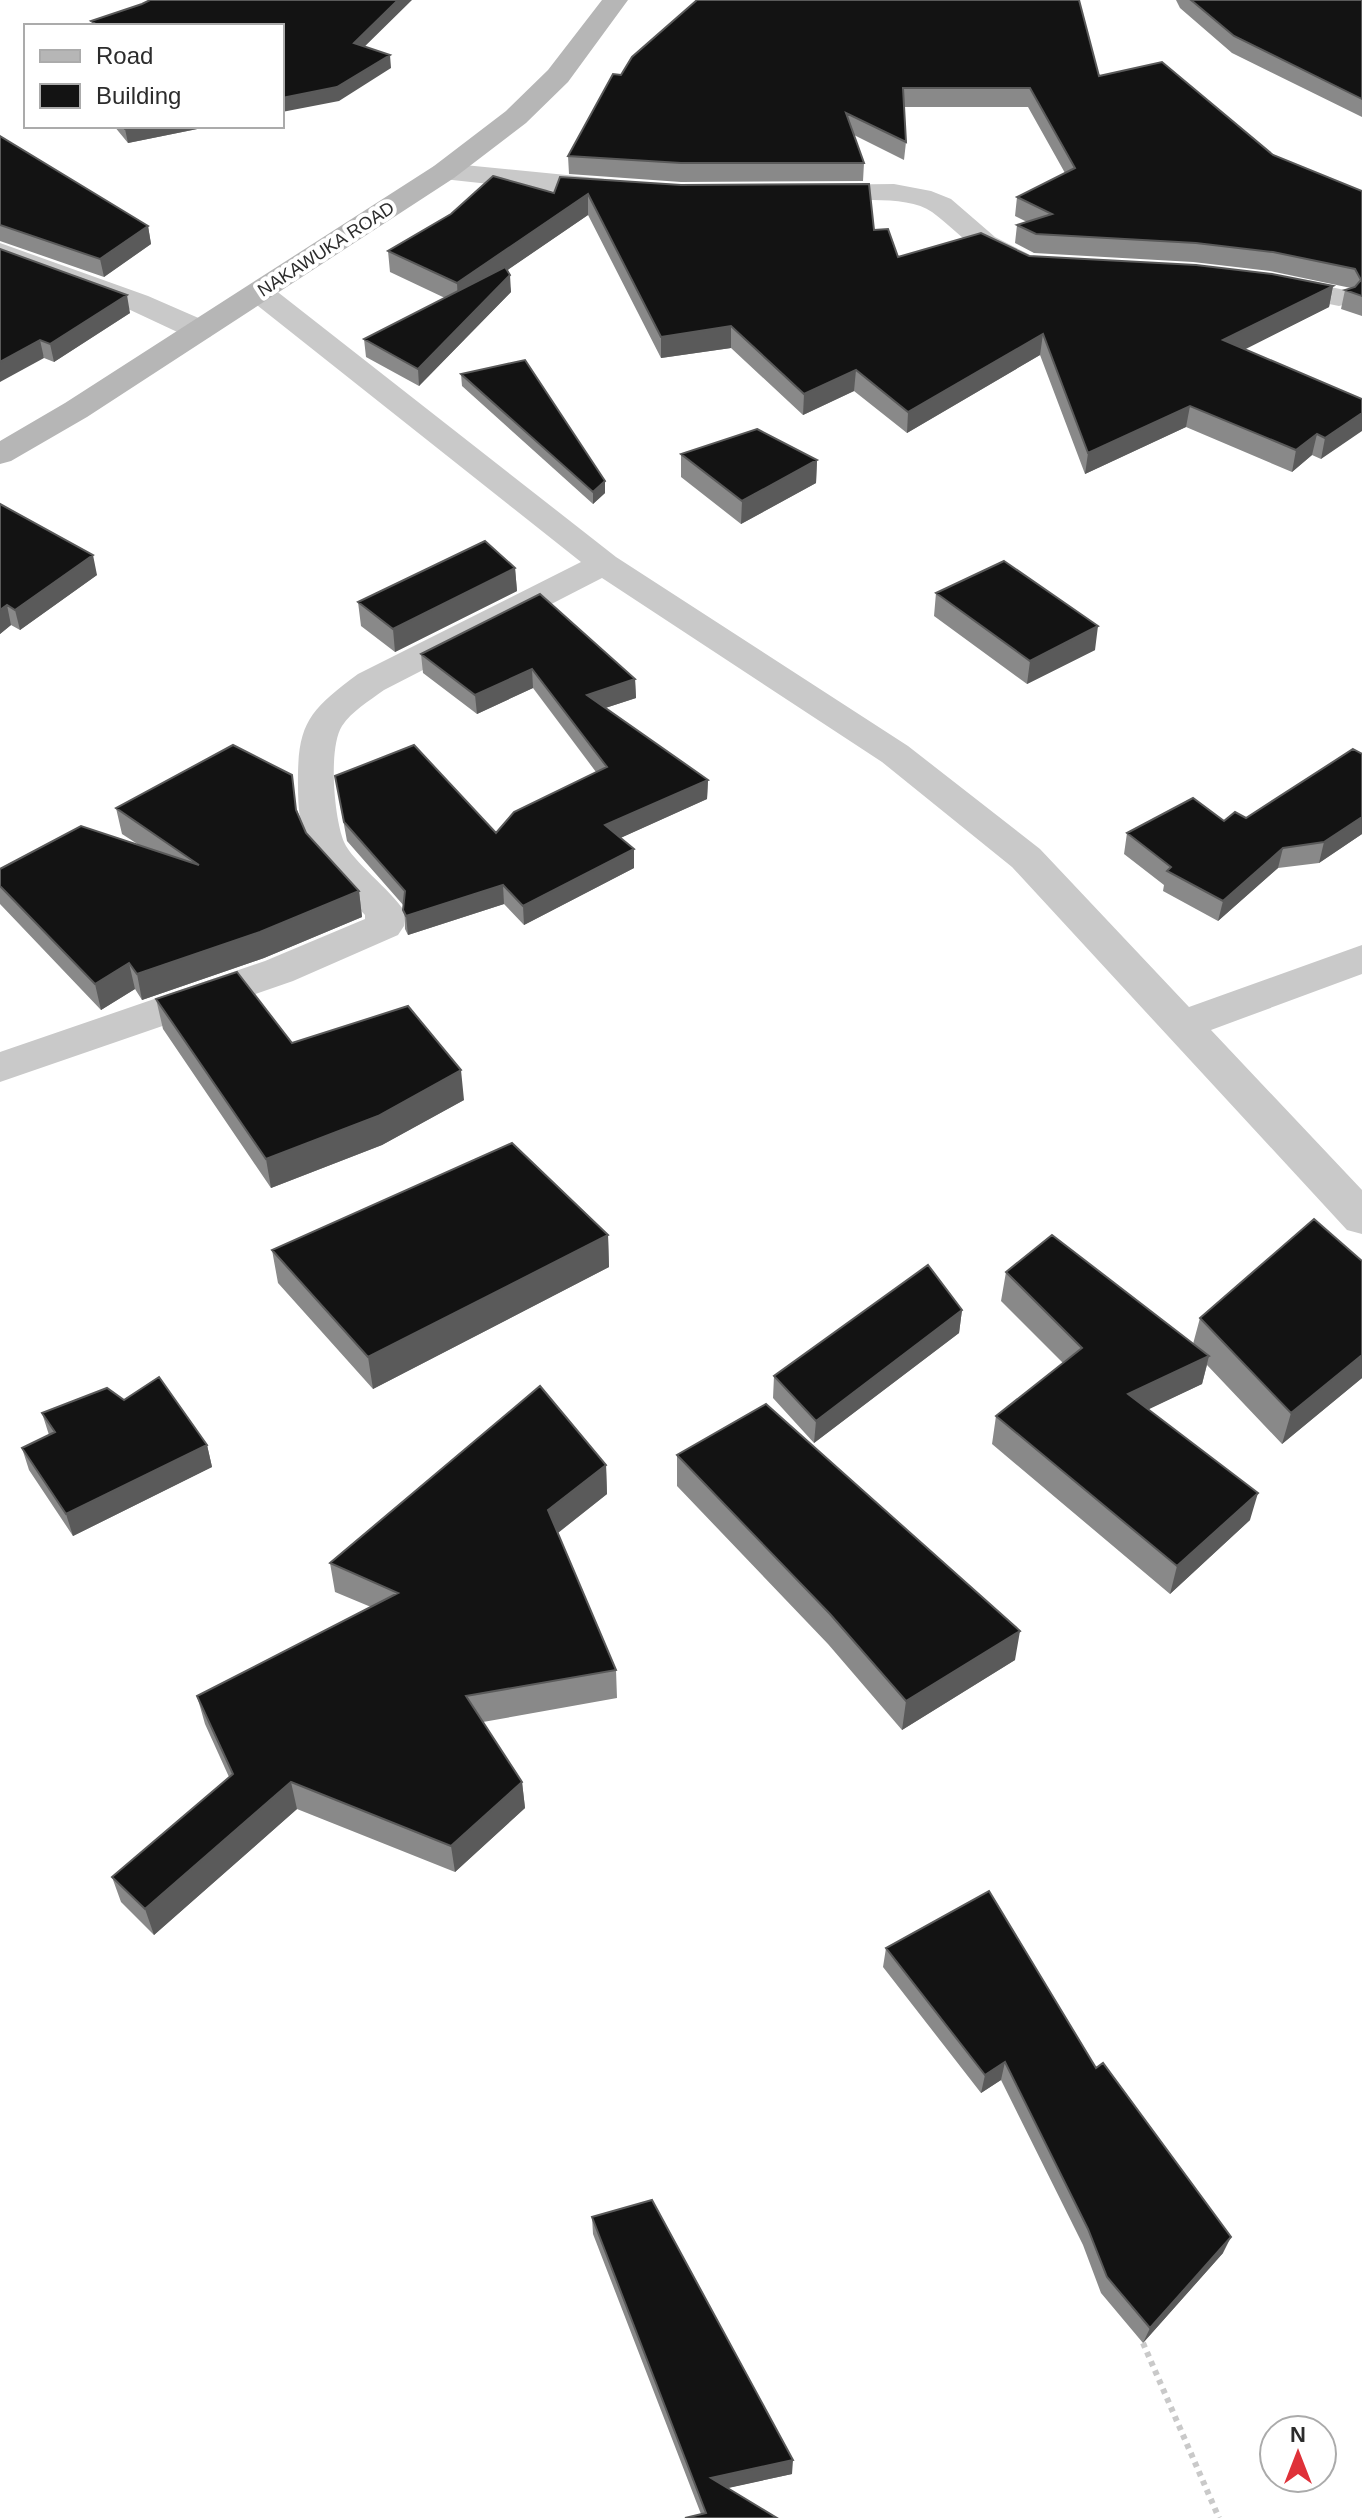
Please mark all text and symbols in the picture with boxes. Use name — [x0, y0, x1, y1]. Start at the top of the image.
legend — [24, 24, 284, 128]
text: Road — [96, 42, 153, 69]
text: Building — [96, 82, 181, 109]
street label: NAKAWUKA ROAD — [254, 197, 398, 301]
north arrow — [1258, 2414, 1338, 2494]
text: N — [1290, 2422, 1306, 2447]

